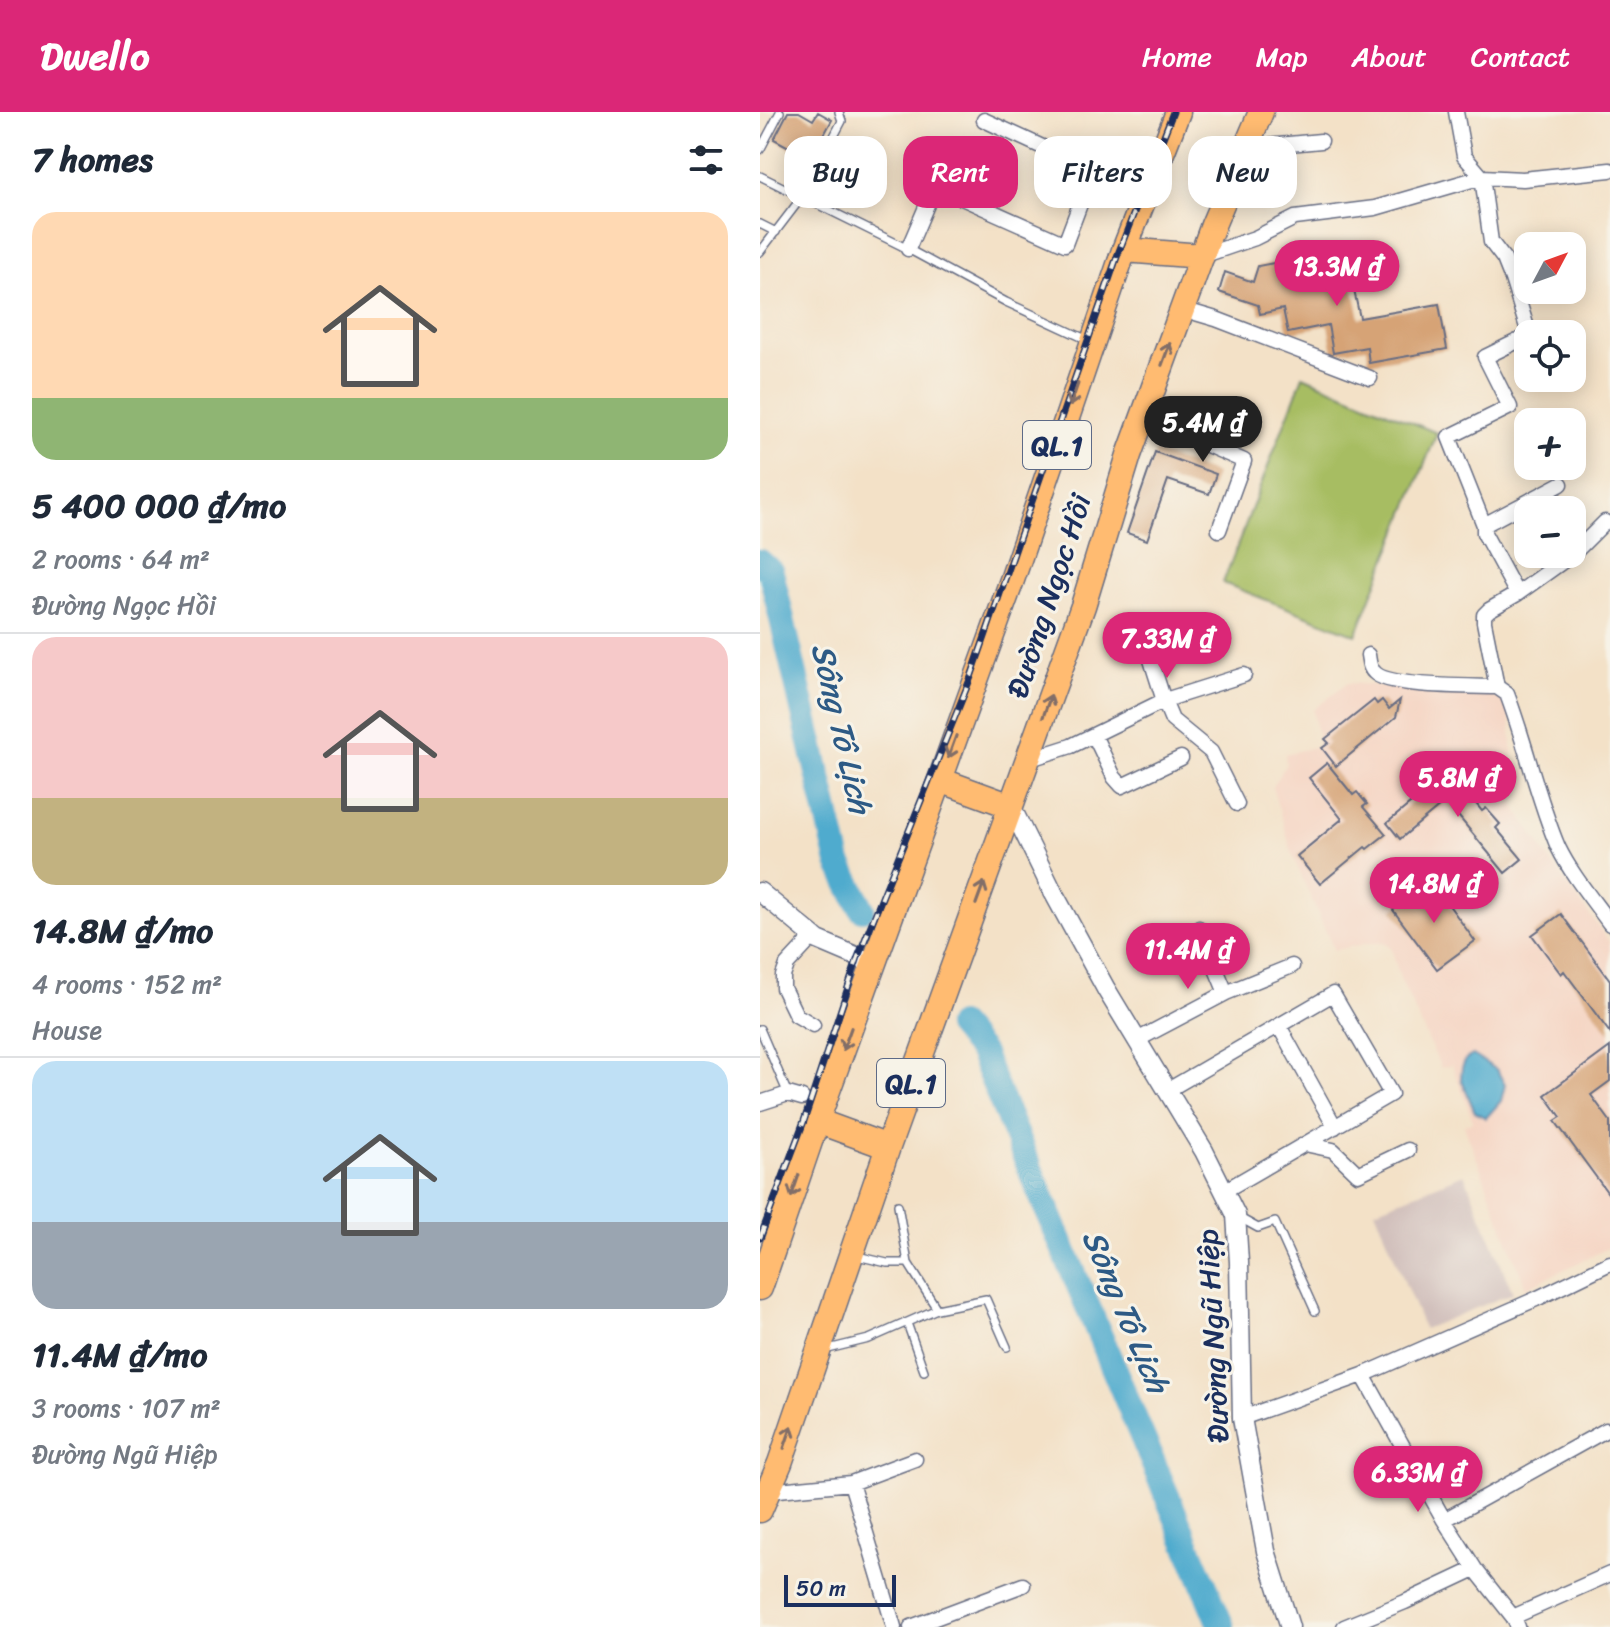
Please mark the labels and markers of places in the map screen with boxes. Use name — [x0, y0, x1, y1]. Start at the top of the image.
pin: 13.3M ₫ — [1263, 240, 1411, 308]
pin: 5.4M ₫ — [1138, 396, 1268, 464]
pin: 7.33M ₫ — [1093, 612, 1241, 680]
pin: 5.8M ₫ — [1393, 751, 1523, 819]
pin: 14.8M ₫ — [1360, 857, 1508, 925]
pin: 11.4M ₫ — [1114, 923, 1262, 991]
pin: 6.33M ₫ — [1344, 1446, 1492, 1514]

